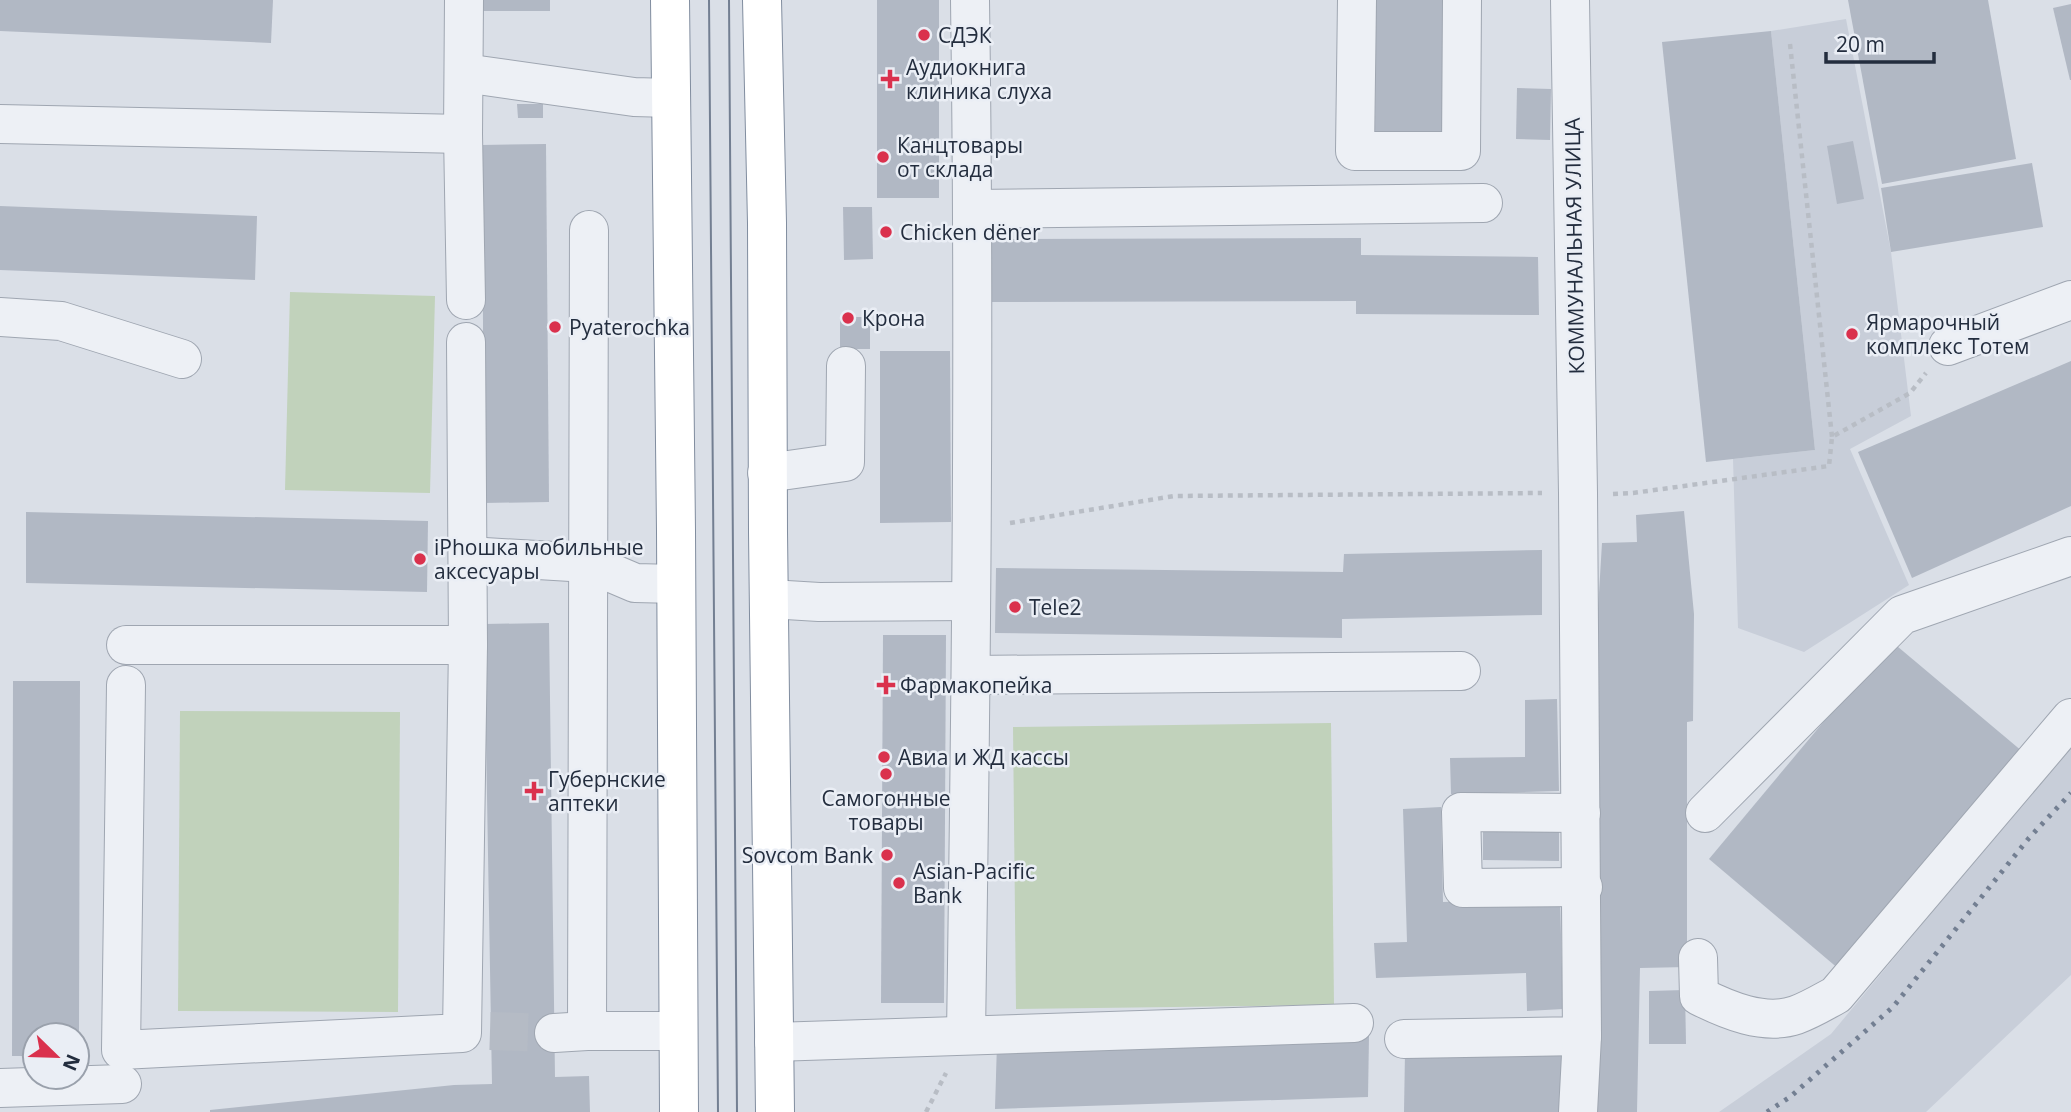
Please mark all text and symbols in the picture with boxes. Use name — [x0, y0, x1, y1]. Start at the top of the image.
place label: СДЭК — [938, 21, 992, 49]
scale bar — [1826, 21, 1934, 65]
marker: СДЭК — [916, 27, 932, 43]
text: 20 m — [1836, 30, 1885, 58]
place label: Аудиокнига клиника слуха — [906, 53, 1052, 105]
marker: Аудиокнига клиника слуха — [880, 69, 900, 89]
street label: КОММУНАЛЬНАЯ УЛИЦА — [1558, 117, 1590, 375]
place label: Канцтовары от склада — [897, 131, 1023, 183]
marker: Канцтовары от склада — [875, 149, 891, 165]
place label: Chicken dëner — [900, 218, 1041, 246]
marker: Chicken dëner — [878, 224, 894, 240]
place label: Крона — [862, 304, 925, 332]
place label: Ярмарочный комплекс Тотем — [1866, 308, 2029, 360]
marker: Крона — [840, 310, 856, 326]
place label: Pyaterochka — [569, 313, 690, 341]
marker: Pyaterochka — [547, 319, 563, 335]
marker: Ярмарочный комплекс Тотем — [1844, 326, 1860, 342]
place label: iPhoшка мобильные аксесуары — [434, 533, 644, 585]
marker: iPhoшка мобильные аксесуары — [412, 551, 428, 567]
place label: Tele2 — [1029, 593, 1081, 621]
marker: Tele2 — [1007, 599, 1023, 615]
place label: Фармакопейка — [900, 671, 1053, 699]
marker: Фармакопейка — [878, 677, 894, 693]
place label: Авиа и ЖД кассы — [898, 743, 1069, 771]
marker: Авиа и ЖД кассы — [876, 749, 892, 765]
place label: Губернские аптеки — [548, 765, 666, 817]
marker: Самогонные товары — [878, 766, 894, 782]
marker: Губернские аптеки — [526, 783, 542, 799]
place label: Самогонные товары — [821, 784, 951, 836]
place label: Sovcom Bank — [742, 841, 873, 869]
marker: Sovcom Bank — [879, 847, 895, 863]
place label: Asian-Pacific Bank — [913, 857, 1035, 909]
marker: Asian-Pacific Bank — [891, 875, 907, 891]
north arrow — [21, 1021, 91, 1091]
text: N — [57, 1050, 87, 1075]

